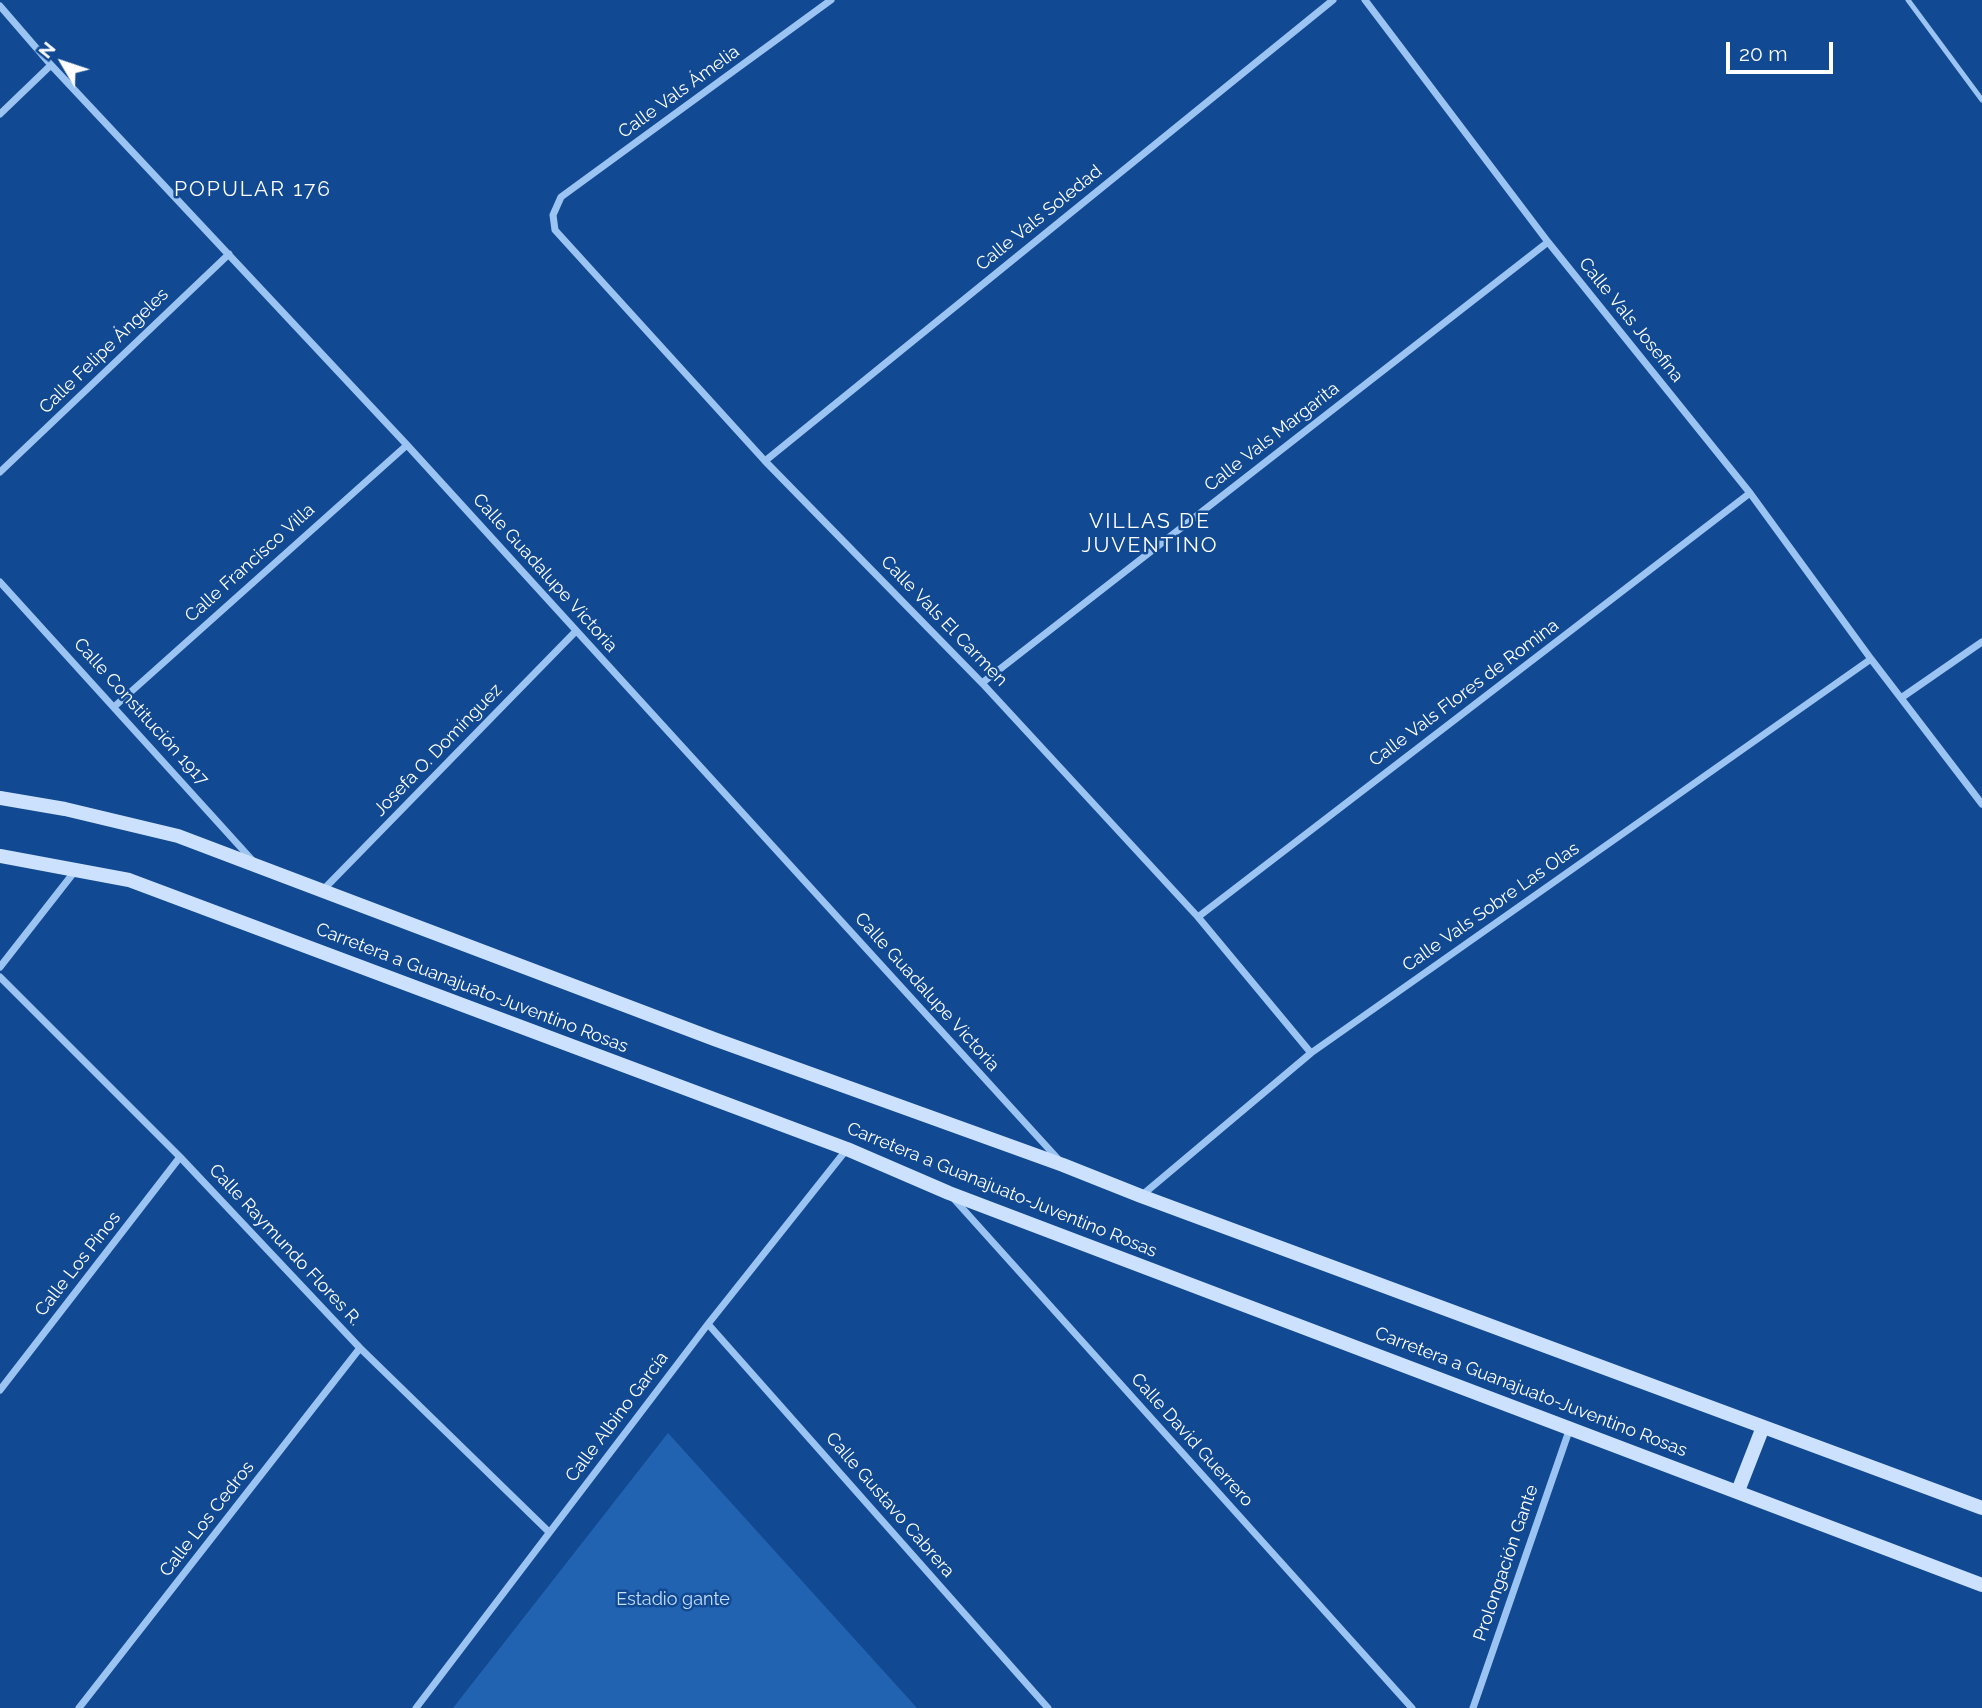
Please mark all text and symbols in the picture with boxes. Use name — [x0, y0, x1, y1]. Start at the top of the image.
north arrow — [28, 28, 98, 98]
scale bar — [1730, 28, 1837, 72]
text: N — [34, 37, 60, 62]
street label: Calle Vals Ámelia — [614, 41, 744, 143]
text: 20 m — [1739, 41, 1787, 66]
street label: Calle Vals Soledad — [972, 161, 1106, 275]
district label: POPULAR 176 — [175, 177, 331, 203]
street label: Calle Vals Josefina — [1574, 253, 1688, 387]
street label: Calle Felipe Ángeles — [35, 284, 173, 418]
street label: Calle Vals Margarita — [1200, 378, 1344, 496]
street label: Calle Guadalupe Victoria — [468, 489, 622, 657]
street label: Calle Francisco Villa — [181, 499, 319, 627]
district label: VILLAS DE JUVENTINO — [1083, 509, 1217, 559]
street label: Calle Vals El Carmen — [876, 551, 1012, 691]
street label: Calle Vals Flores de Romina — [1365, 615, 1563, 771]
street label: Calle Constitución 1917 — [69, 634, 213, 790]
street label: Josefa O. Domínguez — [369, 679, 507, 821]
street label: Calle Vals Sobre Las Olas — [1398, 838, 1584, 976]
street label: Calle Guadalupe Victoria — [850, 908, 1004, 1076]
street label: Carretera a Guanajuato-Juventino Rosas — [313, 918, 631, 1058]
street label: Carretera a Guanajuato-Juventino Rosas — [844, 1118, 1160, 1262]
street label: Calle Raymundo Flores R. — [204, 1160, 366, 1330]
street label: Calle Los Pinos — [31, 1208, 125, 1320]
street label: Carretera a Guanajuato-Juventino Rosas — [1372, 1322, 1690, 1462]
street label: Calle Albino García — [561, 1348, 673, 1486]
street label: Calle David Guerrero — [1126, 1369, 1258, 1511]
street label: Calle Gustavo Cabrera — [821, 1428, 959, 1582]
street label: Calle Los Cedros — [155, 1457, 259, 1581]
street label: Prolongación Gante — [1469, 1482, 1543, 1644]
park label: Estadio gante — [616, 1589, 730, 1611]

